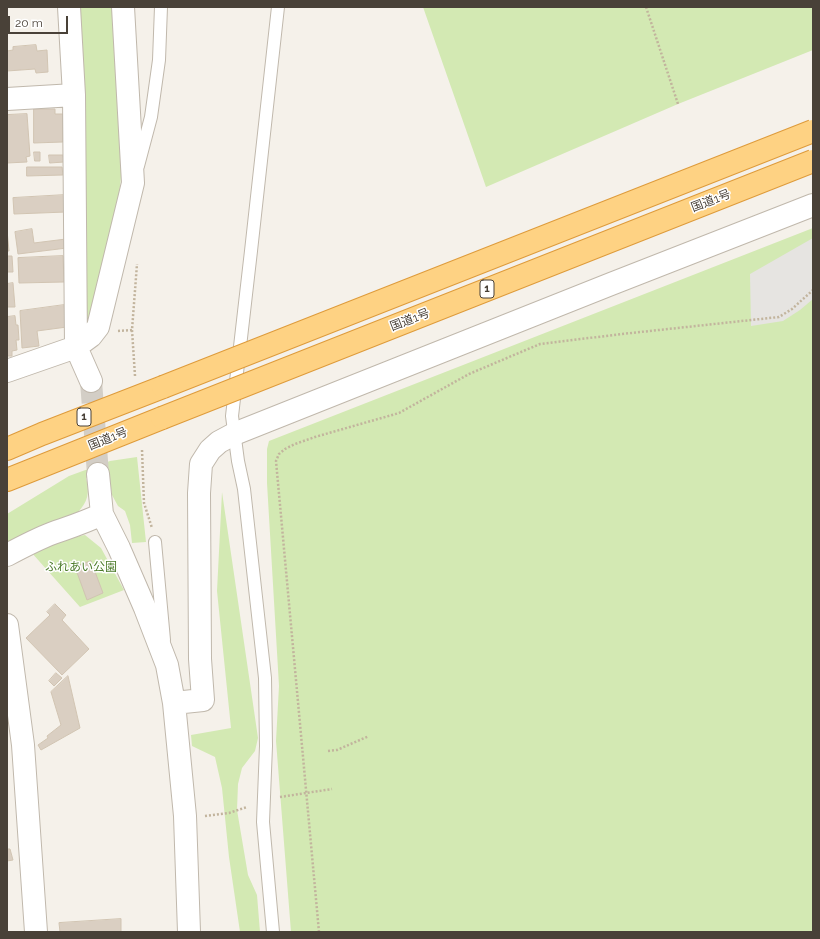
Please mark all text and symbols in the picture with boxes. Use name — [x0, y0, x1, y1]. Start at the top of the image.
scale bar — [10, 8, 70, 34]
text: 20 m — [15, 16, 43, 30]
street label: 国道1号 — [689, 187, 733, 215]
road number: 1 — [480, 280, 494, 298]
street label: 国道1号 — [388, 306, 432, 334]
road number: 1 — [77, 408, 91, 426]
street label: 国道1号 — [86, 425, 130, 453]
park label: ふれあい公園 — [45, 560, 117, 574]

